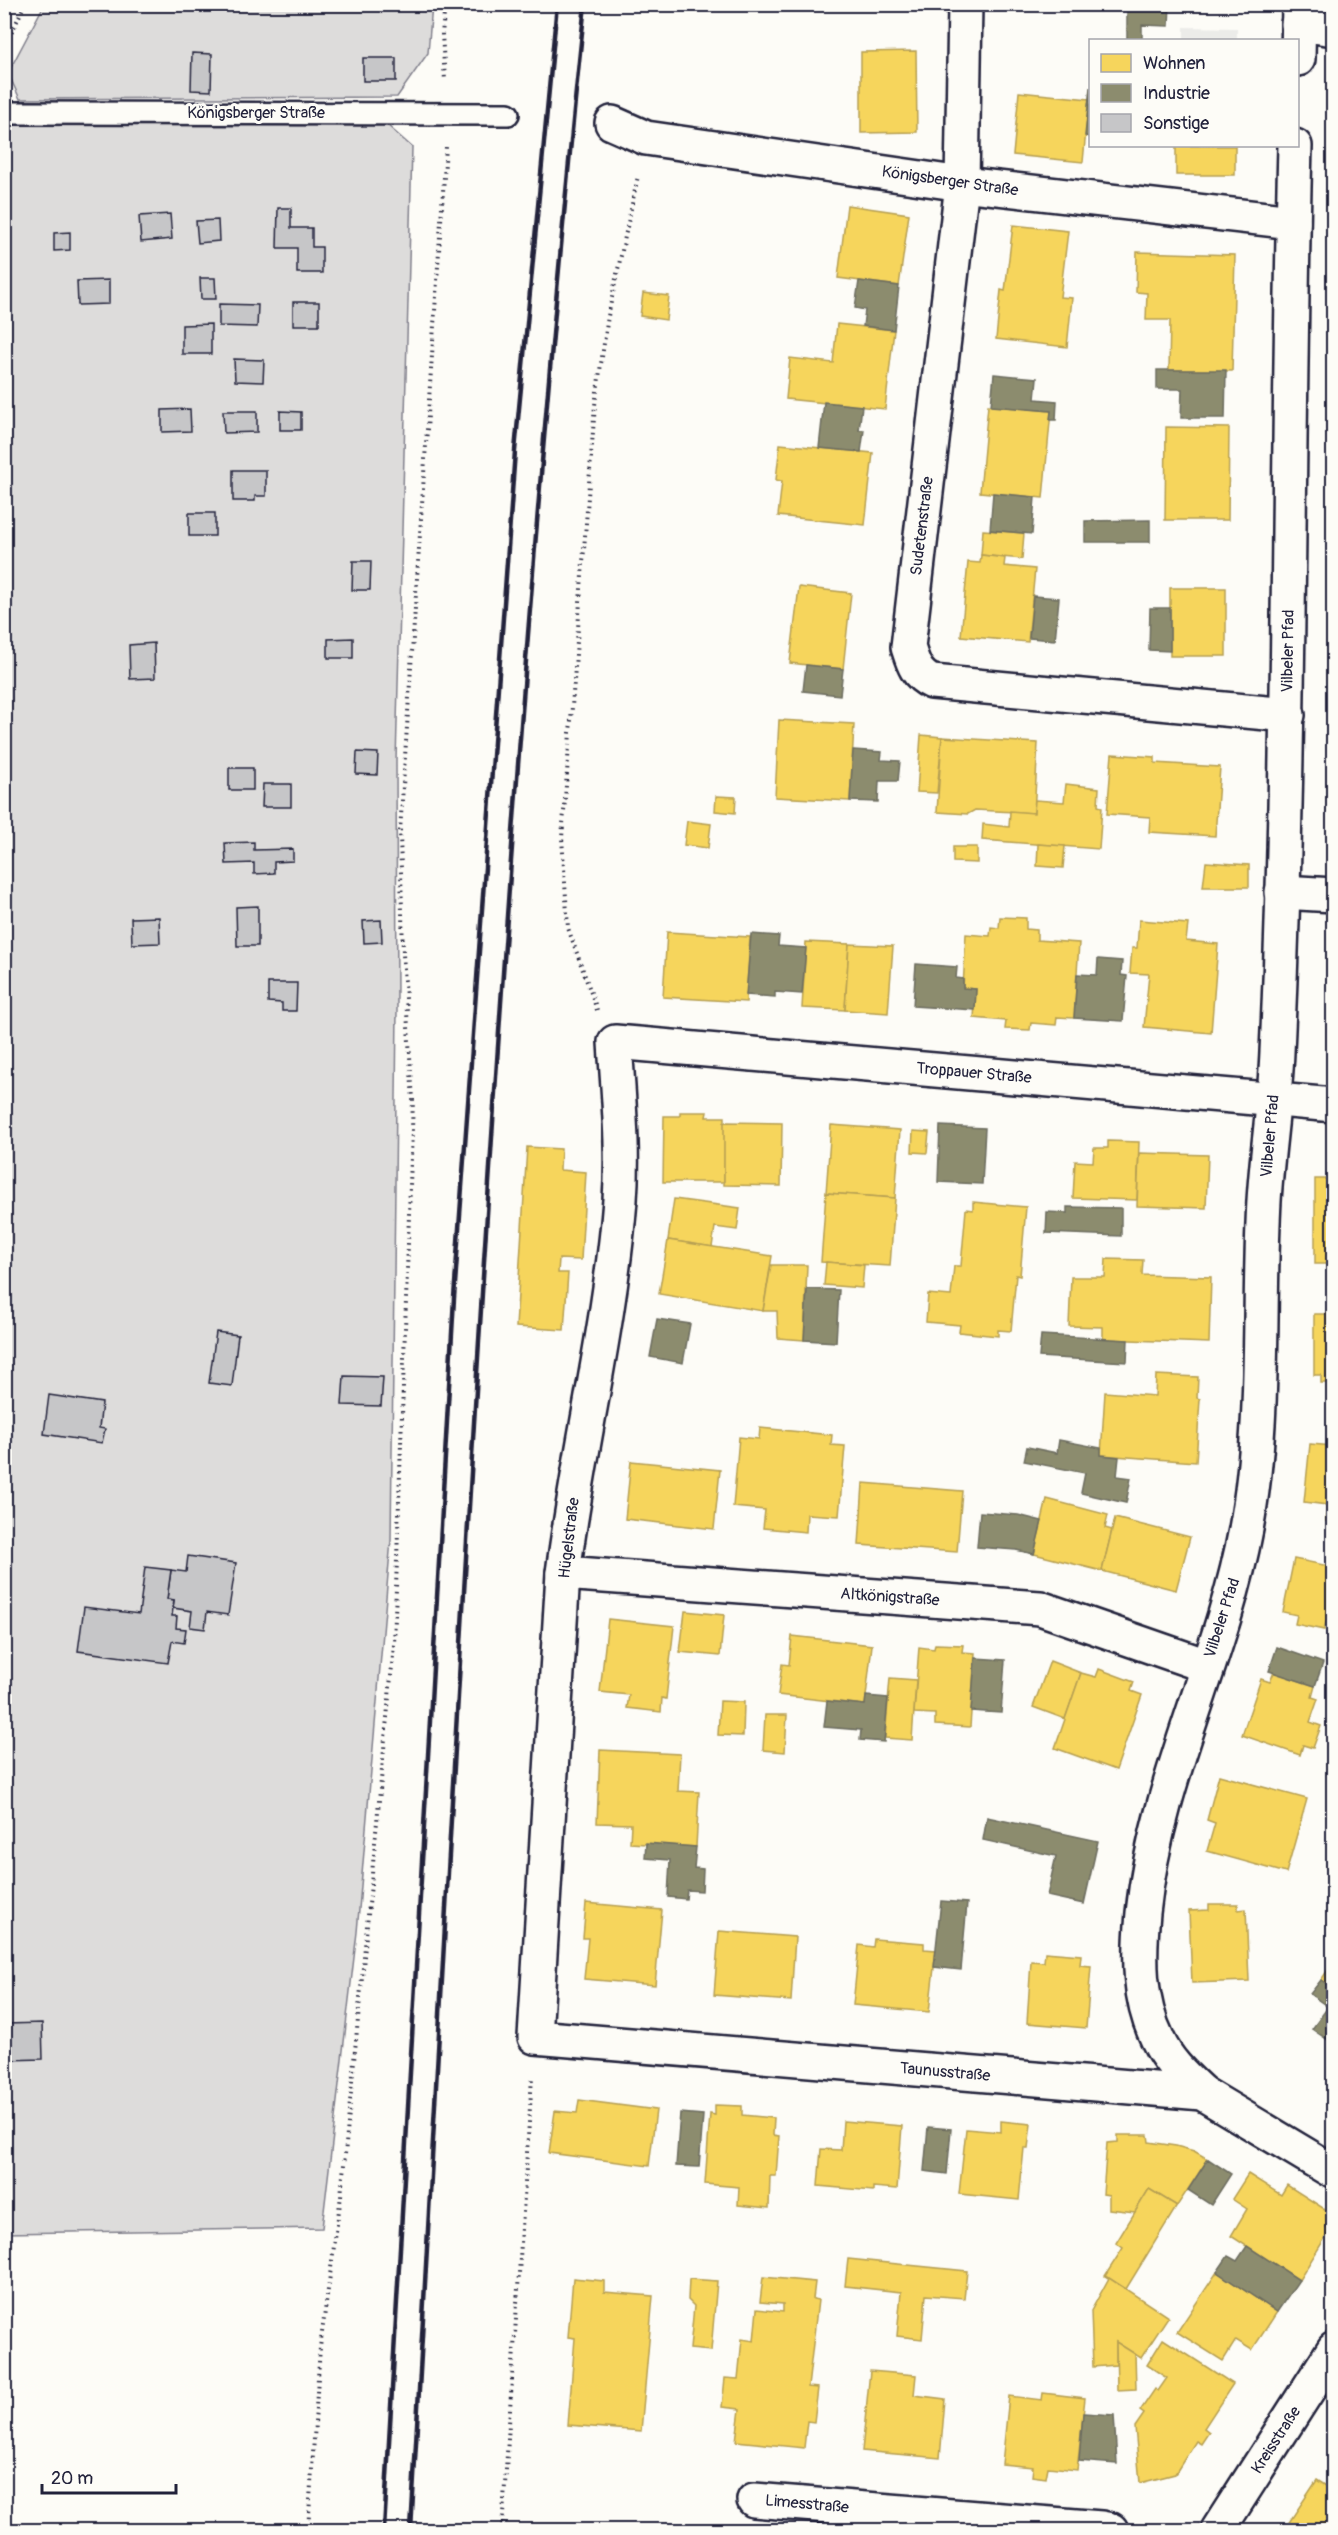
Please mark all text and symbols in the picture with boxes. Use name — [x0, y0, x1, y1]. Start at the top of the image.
legend — [1089, 39, 1299, 147]
text: Wohnen — [1143, 52, 1205, 75]
text: Industrie — [1143, 82, 1210, 105]
street label: Königsberger Straße — [187, 103, 325, 123]
text: Sonstige — [1143, 112, 1209, 135]
street label: Königsberger Straße — [880, 162, 1020, 200]
street label: Sudetenstraße — [906, 475, 938, 577]
street label: Vilbeler Pfad — [1277, 609, 1299, 693]
street label: Troppauer Straße — [916, 1058, 1032, 1088]
street label: Vilbeler Pfad — [1256, 1094, 1284, 1178]
street label: Hügelstraße — [554, 1496, 584, 1580]
street label: Vilbeler Pfad — [1200, 1576, 1244, 1660]
street label: Altkönigstraße — [840, 1584, 940, 1610]
street label: Taunusstraße — [899, 2058, 991, 2086]
street label: Kreisstraße — [1247, 2402, 1305, 2477]
scale bar — [42, 2457, 176, 2495]
text: 20 m — [51, 2467, 93, 2490]
street label: Limesstraße — [764, 2490, 850, 2518]

